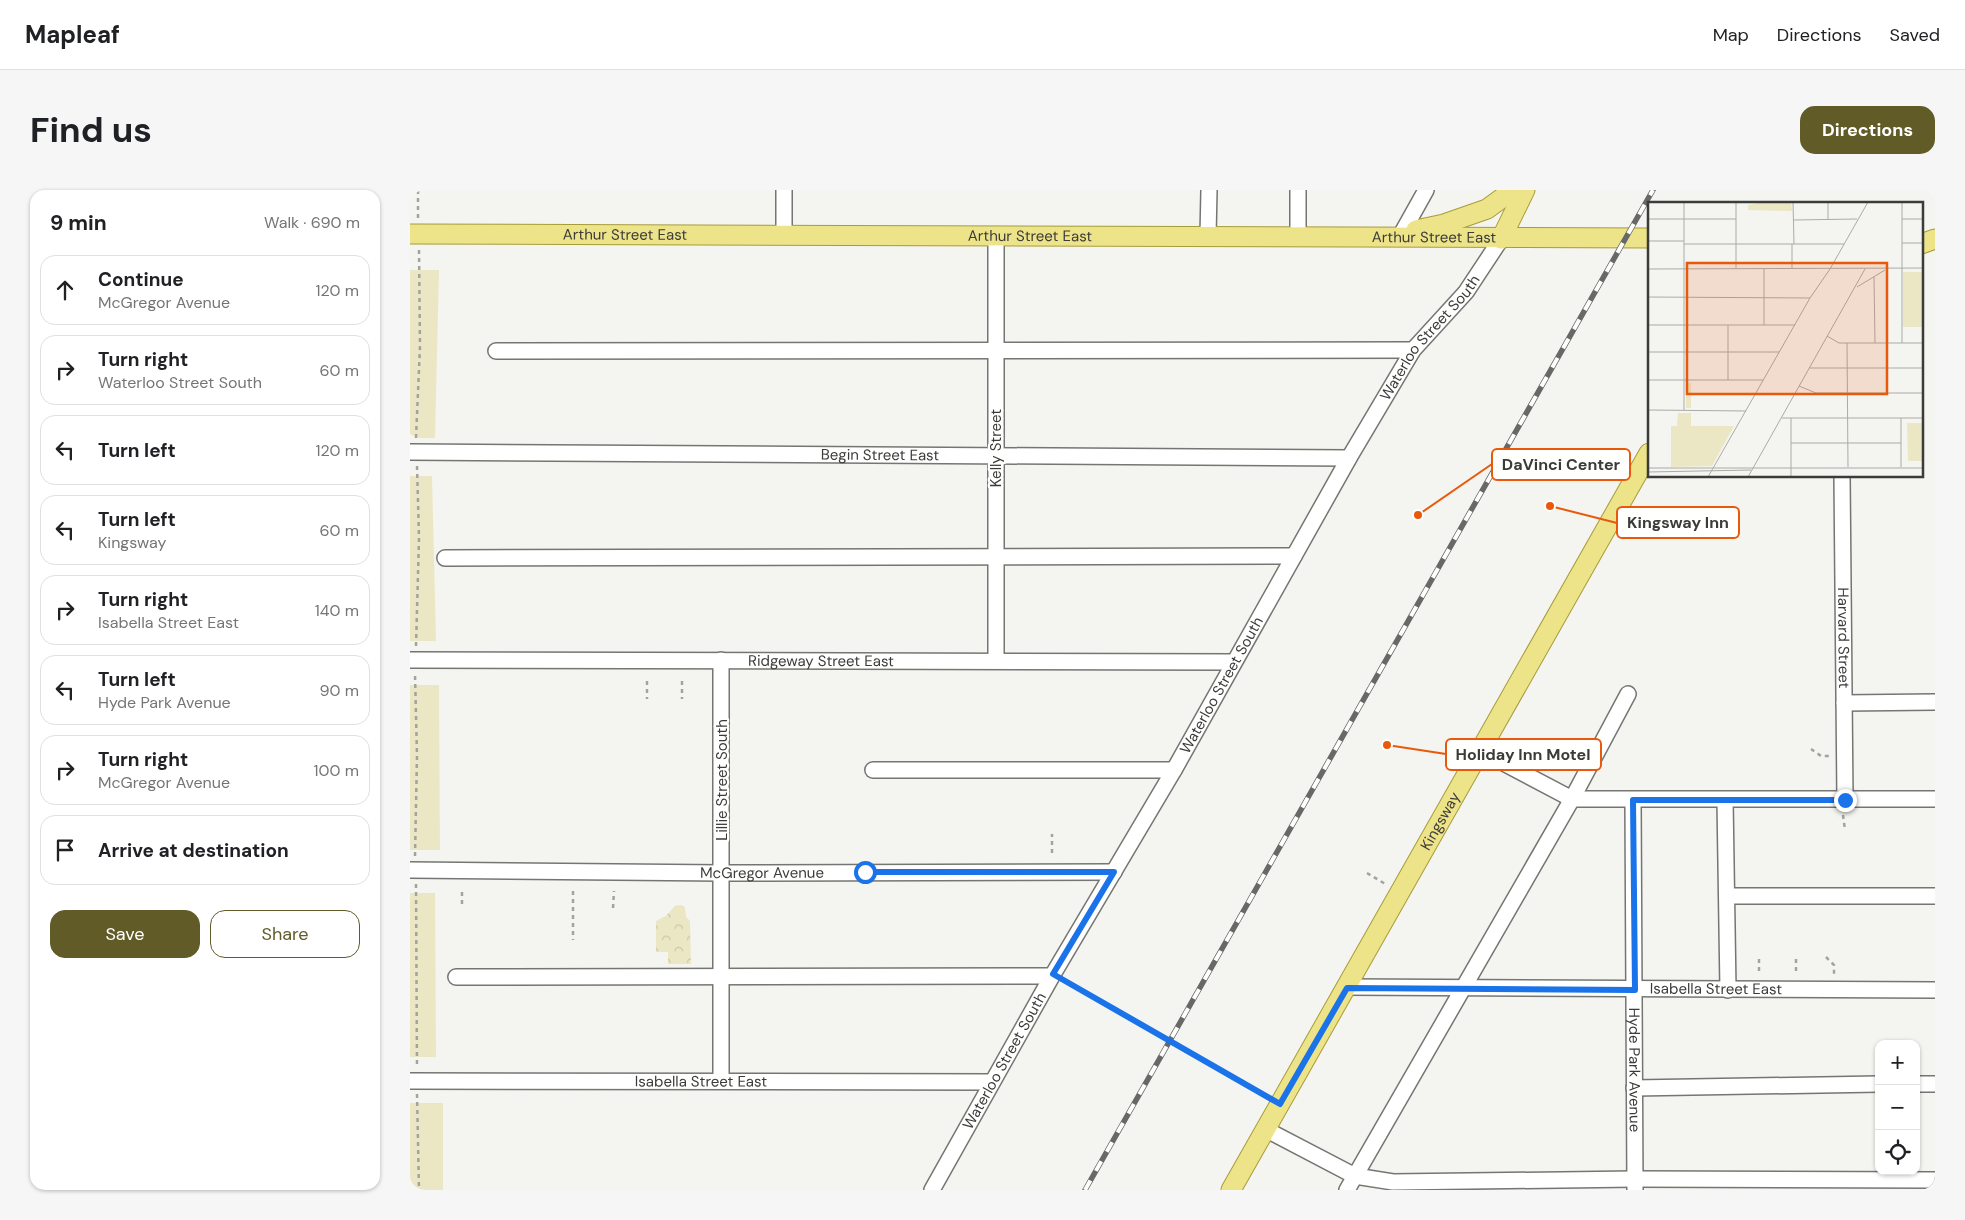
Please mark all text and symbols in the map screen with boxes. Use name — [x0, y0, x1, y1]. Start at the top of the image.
text: Mapleaf — [25, 19, 120, 50]
text: Map — [1713, 23, 1749, 47]
text: Directions — [1777, 23, 1862, 47]
text: Saved — [1890, 23, 1940, 47]
button: Directions — [1800, 106, 1935, 154]
text: Find us — [30, 107, 152, 153]
inset map — [1648, 202, 1922, 478]
text: 9 min — [50, 209, 107, 237]
text: Walk · 690 m — [264, 212, 360, 233]
street label: Arthur Street East — [563, 224, 687, 245]
street label: Arthur Street East — [968, 226, 1092, 246]
street label: Arthur Street East — [1372, 227, 1496, 248]
text: Continue — [98, 267, 184, 292]
street label: Waterloo Street South — [1375, 271, 1484, 404]
icon: ahead — [51, 276, 79, 304]
text: 120 m — [315, 280, 359, 301]
text: McGregor Avenue — [98, 292, 230, 313]
text: Turn right — [98, 347, 188, 372]
icon: right — [51, 356, 79, 384]
text: 60 m — [319, 360, 359, 381]
text: Waterloo Street South — [98, 372, 262, 393]
street label: Kelly Street — [986, 409, 1006, 487]
icon: left — [51, 436, 79, 464]
text: Turn left — [98, 438, 176, 463]
text: 120 m — [315, 440, 359, 461]
street label: Begin Street East — [821, 445, 939, 465]
callout: DaVinci Center — [1492, 449, 1630, 480]
text: DaVinci Center — [1502, 454, 1621, 475]
text: Turn left — [98, 507, 176, 532]
callout: Kingsway Inn — [1617, 507, 1739, 538]
text: Kingsway Inn — [1627, 512, 1729, 533]
icon: left — [51, 516, 79, 544]
text: 60 m — [319, 520, 359, 541]
text: Kingsway — [98, 532, 166, 553]
text: Turn right — [98, 587, 188, 612]
street label: Harvard Street — [1833, 587, 1854, 689]
icon: right — [51, 596, 79, 624]
text: 140 m — [315, 600, 359, 621]
text: Isabella Street East — [98, 612, 239, 633]
street label: Waterloo Street South — [1175, 613, 1268, 757]
street label: Ridgeway Street East — [748, 651, 894, 671]
text: Turn left — [98, 667, 176, 692]
icon: left — [51, 676, 79, 704]
text: 90 m — [319, 680, 359, 701]
text: Hyde Park Avenue — [98, 692, 231, 713]
street label: Lillie Street South — [712, 719, 732, 841]
callout: Holiday Inn Motel — [1446, 739, 1601, 770]
text: Holiday Inn Motel — [1456, 744, 1590, 765]
text: Turn right — [98, 747, 188, 772]
icon: right — [51, 756, 79, 784]
text: 100 m — [314, 760, 359, 781]
text: McGregor Avenue — [98, 772, 230, 793]
street label: Kingsway — [1416, 788, 1465, 854]
route end — [1834, 789, 1857, 812]
icon: arrive — [51, 836, 79, 864]
text: Arrive at destination — [98, 838, 289, 863]
route start — [854, 861, 877, 884]
street label: McGregor Avenue — [700, 863, 824, 883]
button: Save — [50, 910, 200, 958]
button: Share — [210, 910, 360, 958]
street label: Isabella Street East — [1650, 979, 1782, 999]
street label: Waterloo Street South — [958, 989, 1051, 1133]
street label: Hyde Park Avenue — [1624, 1008, 1645, 1132]
map controls — [1875, 1040, 1920, 1175]
button: + — [1875, 1040, 1920, 1085]
street label: Isabella Street East — [635, 1071, 767, 1092]
button: − — [1875, 1085, 1920, 1130]
button: locate — [1875, 1130, 1920, 1175]

